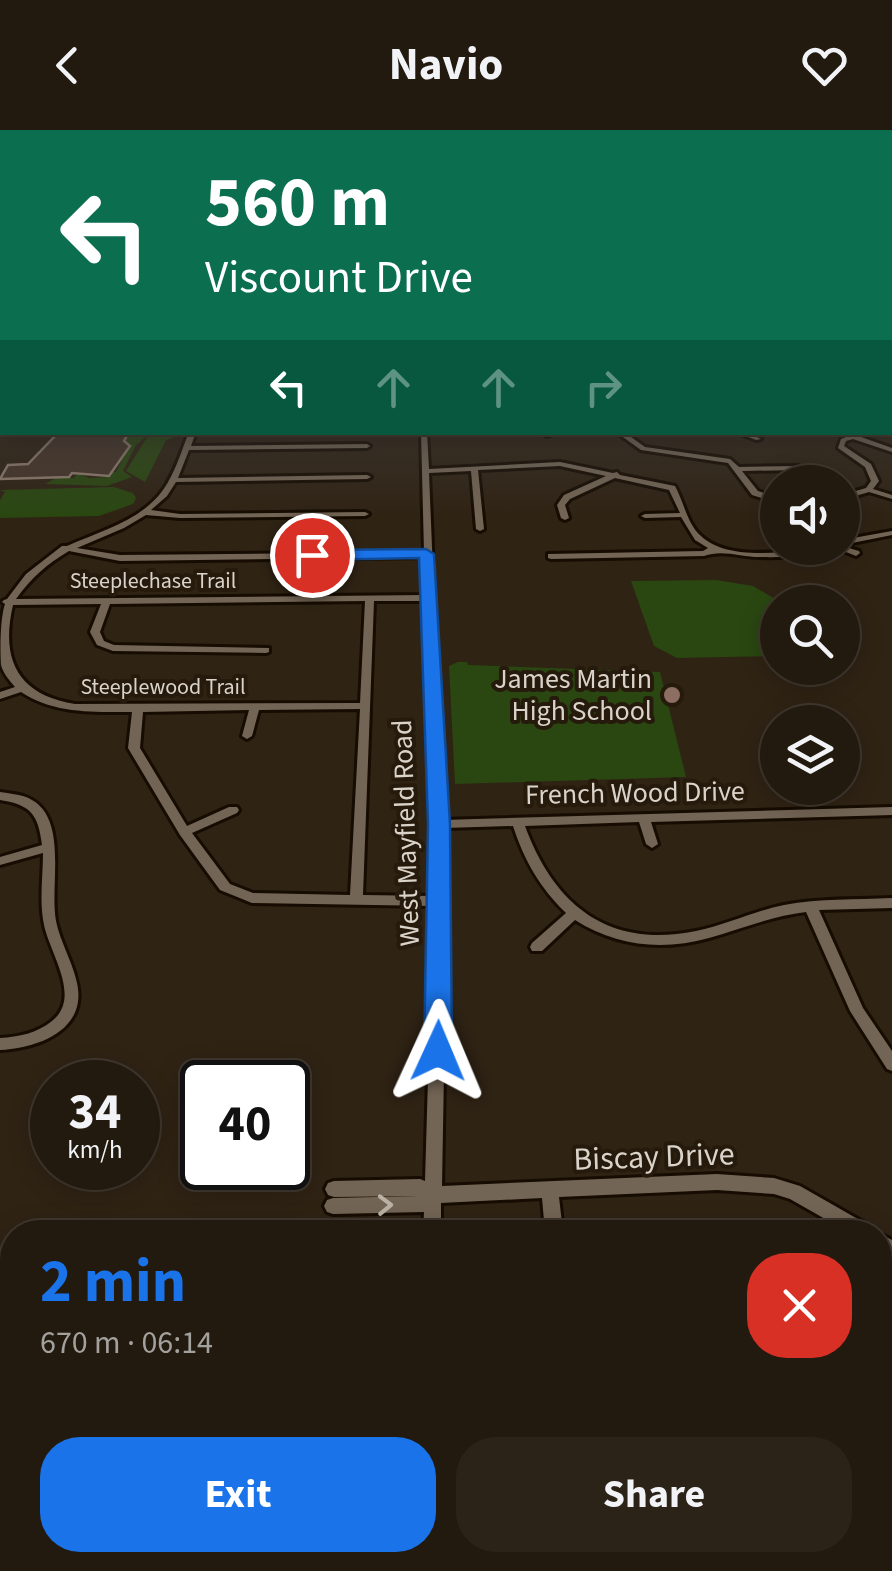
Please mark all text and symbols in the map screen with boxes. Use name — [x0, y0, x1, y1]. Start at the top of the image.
text: Navio — [389, 33, 503, 97]
icon: back — [40, 38, 95, 93]
icon: heart — [797, 38, 852, 93]
text: 560 m — [205, 153, 390, 253]
icon: left — [40, 170, 170, 300]
text: Viscount Drive — [205, 246, 473, 310]
icon: left — [261, 360, 316, 415]
icon: ahead — [366, 360, 421, 415]
icon: ahead — [471, 360, 526, 415]
icon: right — [576, 360, 631, 415]
map controls — [760, 465, 860, 805]
button: sound — [760, 465, 860, 565]
pin — [270, 513, 355, 598]
icon: arrive — [285, 528, 340, 583]
street label: Steeplechase Trail — [70, 565, 236, 597]
button: search — [760, 585, 860, 685]
place label: James Martin High School — [494, 659, 652, 731]
street label: Steeplewood Trail — [80, 671, 246, 703]
marker: James Martin High School — [661, 684, 683, 706]
button: layers — [760, 705, 860, 805]
street label: West Mayfield Road — [382, 719, 430, 947]
street label: French Wood Drive — [525, 771, 745, 815]
position arrow — [386, 999, 490, 1103]
speed limit sign: 40 — [180, 1060, 310, 1190]
text: 34 — [69, 1077, 121, 1148]
street label: Biscay Drive — [573, 1131, 735, 1183]
text: km/h — [67, 1132, 123, 1168]
one-way arrow — [377, 1194, 393, 1215]
text: 2 min — [40, 1240, 186, 1325]
button: close — [747, 1253, 852, 1358]
text: 670 m · 06:14 — [40, 1320, 213, 1366]
button: Exit — [40, 1437, 436, 1552]
button: Share — [456, 1437, 852, 1552]

